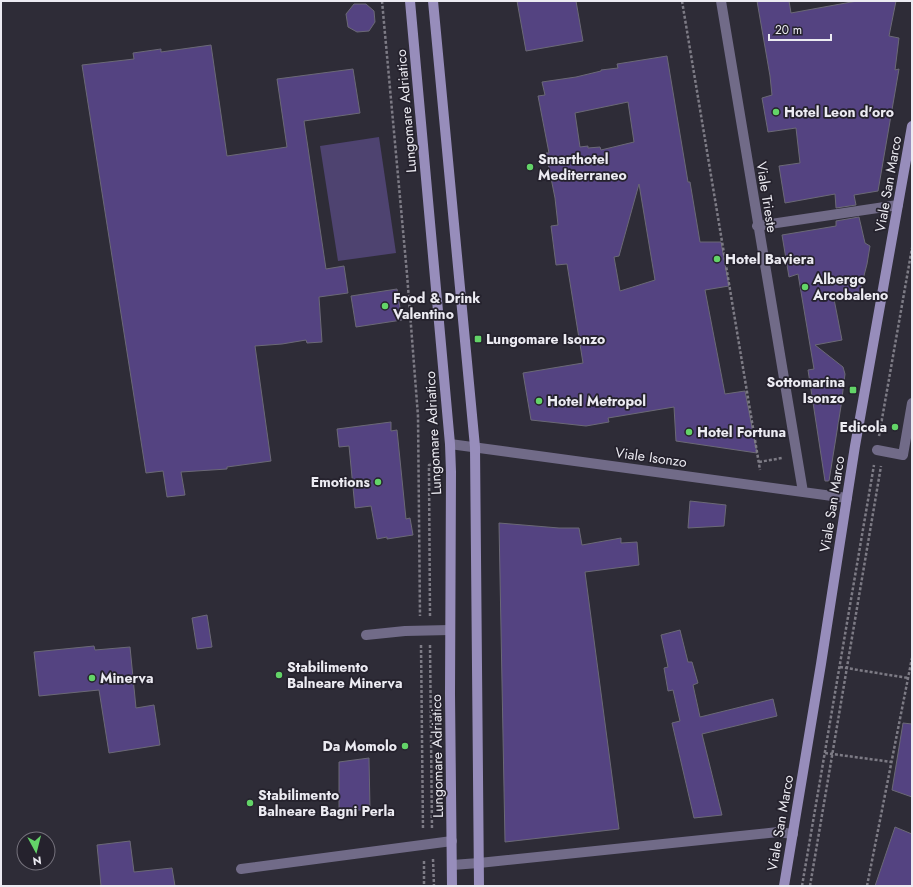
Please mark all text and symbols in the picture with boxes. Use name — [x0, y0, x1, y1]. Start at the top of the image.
scale bar — [769, 16, 831, 42]
text: 20 m — [775, 21, 802, 39]
street label: Lungomare Adriatico — [391, 48, 421, 174]
place label: Hotel Leon d'oro — [784, 102, 894, 122]
marker: Hotel Leon d'oro — [771, 107, 781, 117]
street label: Viale San Marco — [870, 134, 906, 234]
place label: Smarthotel Mediterraneo — [538, 149, 627, 185]
street label: Viale Trieste — [752, 160, 782, 234]
marker: Smarthotel Mediterraneo — [525, 162, 535, 172]
place label: Hotel Baviera — [725, 249, 814, 269]
marker: Hotel Baviera — [712, 254, 722, 264]
place label: Albergo Arcobaleno — [812, 269, 888, 305]
marker: Albergo Arcobaleno — [800, 282, 810, 292]
place label: Food & Drink Valentino — [392, 288, 480, 324]
marker: Food & Drink Valentino — [380, 301, 390, 311]
place label: Lungomare Isonzo — [486, 329, 605, 349]
marker: Lungomare Isonzo — [473, 334, 483, 344]
street label: Lungomare Adriatico — [420, 370, 446, 495]
place label: Sottomarina Isonzo — [767, 372, 845, 408]
marker: Sottomarina Isonzo — [848, 385, 858, 395]
place label: Hotel Metropol — [547, 391, 646, 411]
marker: Hotel Metropol — [534, 396, 544, 406]
place label: Edicola — [840, 417, 887, 437]
place label: Hotel Fortuna — [697, 422, 786, 442]
marker: Edicola — [890, 422, 900, 432]
marker: Hotel Fortuna — [684, 427, 694, 437]
street label: Viale Isonzo — [614, 442, 688, 472]
street label: Viale San Marco — [815, 454, 850, 554]
place label: Emotions — [311, 472, 371, 492]
marker: Emotions — [373, 477, 383, 487]
place label: Stabilimento Balneare Minerva — [287, 657, 403, 693]
place label: Minerva — [100, 668, 154, 688]
marker: Stabilimento Balneare Minerva — [274, 670, 284, 680]
marker: Minerva — [87, 673, 97, 683]
street label: Lungomare Adriatico — [426, 694, 448, 818]
place label: Da Momolo — [322, 736, 397, 756]
marker: Da Momolo — [400, 741, 410, 751]
street label: Viale San Marco — [762, 773, 798, 873]
place label: Stabilimento Balneare Bagni Perla — [258, 785, 395, 821]
marker: Stabilimento Balneare Bagni Perla — [245, 798, 255, 808]
north arrow — [16, 831, 56, 871]
text: N — [32, 852, 43, 869]

